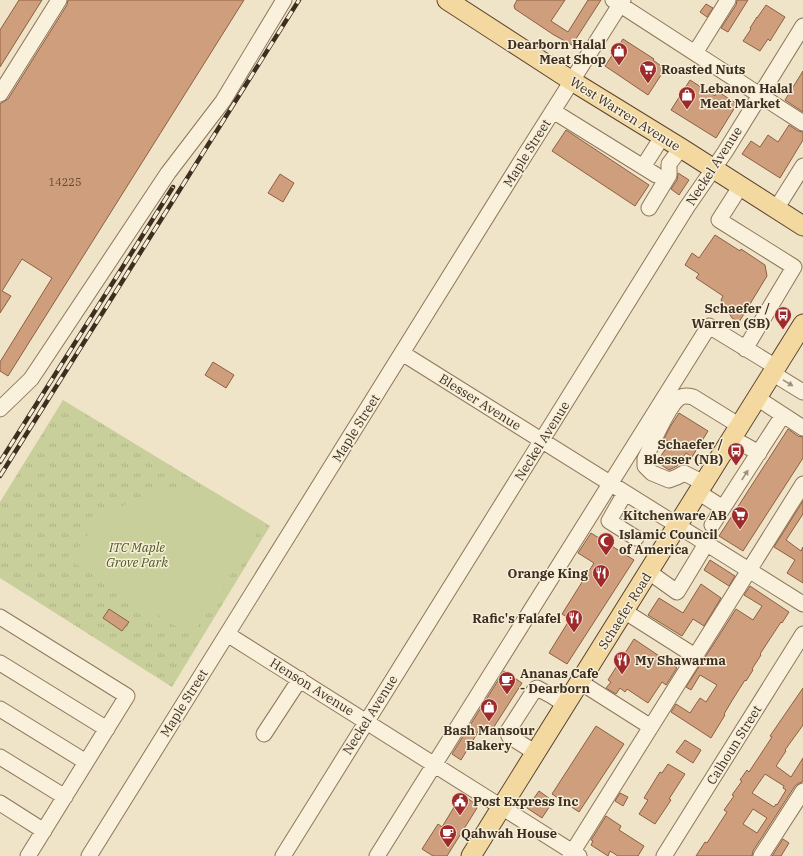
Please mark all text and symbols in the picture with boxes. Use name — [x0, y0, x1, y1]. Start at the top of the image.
place label: Dearborn Halal Meat Shop — [507, 36, 606, 68]
shop icon: Dearborn Halal Meat Shop — [609, 41, 629, 66]
supermarket icon: Roasted Nuts — [638, 59, 658, 84]
place label: Roasted Nuts — [661, 61, 746, 78]
street label: West Warren Avenue — [567, 73, 683, 155]
place label: Lebanon Halal Meat Market — [700, 80, 793, 112]
shop icon: Lebanon Halal Meat Market — [677, 85, 697, 110]
street label: Maple Street — [499, 116, 555, 190]
street label: Neckel Avenue — [682, 123, 746, 209]
house number: 14225 — [49, 175, 82, 189]
place label: Schaefer / Warren (SB) — [691, 300, 770, 332]
bus stop icon: Schaefer / Warren (SB) — [773, 305, 793, 330]
street label: Blesser Avenue — [436, 370, 524, 434]
one-way arrow — [782, 379, 794, 386]
street label: Maple Street — [328, 391, 384, 465]
street label: Neckel Avenue — [511, 398, 573, 484]
place label: Schaefer / Blesser (NB) — [644, 436, 723, 468]
bus stop icon: Schaefer / Blesser (NB) — [726, 441, 746, 466]
one-way arrow — [741, 469, 748, 481]
supermarket icon: Kitchenware AB — [730, 505, 750, 530]
place label: Kitchenware AB — [623, 507, 727, 524]
place label: Islamic Council of America — [619, 526, 718, 558]
mosque icon: Islamic Council of America — [596, 531, 616, 556]
park label: ITC Maple Grove Park — [106, 539, 168, 571]
restaurant icon: Orange King — [591, 563, 611, 588]
place label: Orange King — [508, 565, 588, 582]
street label: Schaefer Road — [595, 569, 655, 653]
restaurant icon: Rafic's Falafel — [564, 608, 584, 633]
place label: Rafic's Falafel — [472, 610, 561, 627]
restaurant icon: My Shawarma — [612, 650, 632, 675]
place label: My Shawarma — [635, 652, 726, 669]
street label: Henson Avenue — [267, 654, 357, 720]
place label: Ananas Cafe - Dearborn — [520, 665, 599, 697]
street label: Maple Street — [156, 666, 212, 740]
cafe icon: Ananas Cafe - Dearborn — [497, 670, 517, 695]
street label: Neckel Avenue — [339, 672, 401, 758]
shop icon: Bash Mansour Bakery — [479, 697, 499, 722]
street label: Calhoun Street — [703, 702, 765, 788]
place label: Bash Mansour Bakery — [443, 722, 535, 754]
public building icon: Post Express Inc — [450, 791, 470, 816]
place label: Post Express Inc — [473, 793, 578, 810]
cafe icon: Qahwah House — [438, 823, 458, 848]
place label: Qahwah House — [461, 825, 557, 842]

